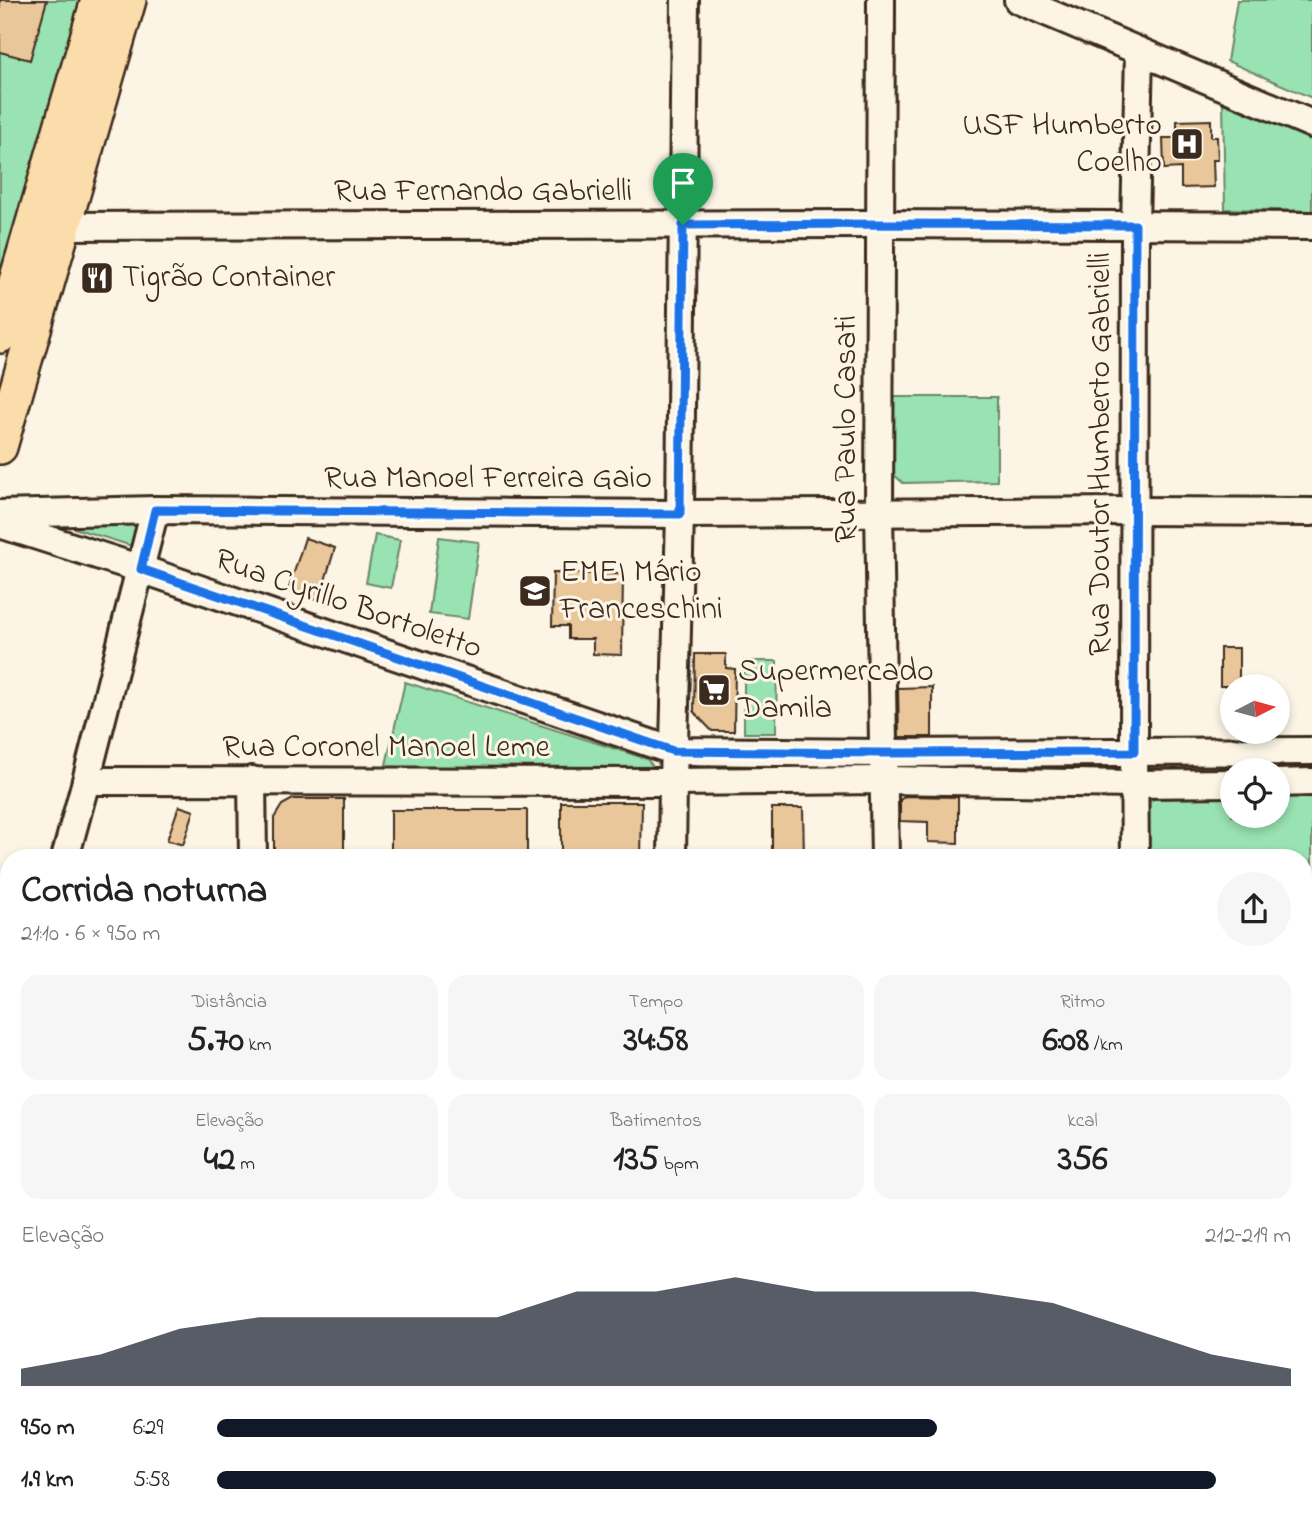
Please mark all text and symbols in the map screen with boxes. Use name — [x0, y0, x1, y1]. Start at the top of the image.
place label: USF Humberto Coelho — [962, 103, 1162, 187]
hospital icon: USF Humberto Coelho — [1168, 125, 1206, 163]
pin — [653, 153, 713, 225]
icon: arrive — [664, 164, 702, 202]
street label: Rua Fernando Gabrielli — [334, 169, 632, 216]
street label: Rua Doutor Humberto Gabrielli — [1078, 252, 1125, 656]
place label: Tigrão Container — [122, 255, 335, 302]
restaurant icon: Tigrão Container — [78, 259, 116, 297]
street label: Rua Paulo Casati — [824, 315, 871, 543]
street label: Rua Manoel Ferreira Gaio — [324, 456, 652, 503]
street label: Rua Cyrillo Bortoletto — [208, 537, 488, 673]
place label: EMEI Mário Franceschini — [559, 550, 723, 634]
school or university icon: EMEI Mário Franceschini — [516, 572, 554, 610]
place label: Supermercado Damila — [737, 649, 934, 733]
supermarket icon: Supermercado Damila — [695, 671, 733, 709]
north arrow — [1220, 674, 1290, 744]
map controls — [1220, 674, 1290, 828]
street label: Rua Coronel Manoel Leme — [222, 725, 550, 772]
button: locate — [1220, 758, 1290, 828]
text: Corrida noturna — [21, 864, 267, 920]
button: share — [1217, 872, 1291, 946]
text: 21:10 · 6 × 950 m — [21, 918, 160, 951]
text: Distância — [192, 989, 267, 1016]
text: Tempo — [629, 989, 683, 1016]
text: Ritmo — [1060, 989, 1105, 1016]
text: 5.70 — [187, 1016, 244, 1067]
text: 34:58 — [623, 1016, 688, 1067]
text: 6:08 — [1042, 1016, 1089, 1067]
text: km — [244, 1032, 272, 1059]
text: /km — [1089, 1032, 1123, 1059]
text: Elevação — [195, 1108, 264, 1135]
text: Batimentos — [610, 1108, 702, 1135]
text: kcal — [1068, 1108, 1098, 1135]
text: 42 — [204, 1135, 235, 1186]
text: 135 — [613, 1135, 659, 1186]
text: 356 — [1058, 1135, 1108, 1186]
text: m — [235, 1151, 255, 1178]
text: bpm — [659, 1151, 699, 1178]
text: Elevação — [21, 1220, 104, 1253]
text: 212–219 m — [1205, 1220, 1291, 1253]
text: 950 m — [21, 1412, 75, 1445]
text: 6:29 — [133, 1412, 163, 1445]
text: 1.9 km — [21, 1464, 74, 1497]
text: 5:58 — [133, 1464, 170, 1497]

